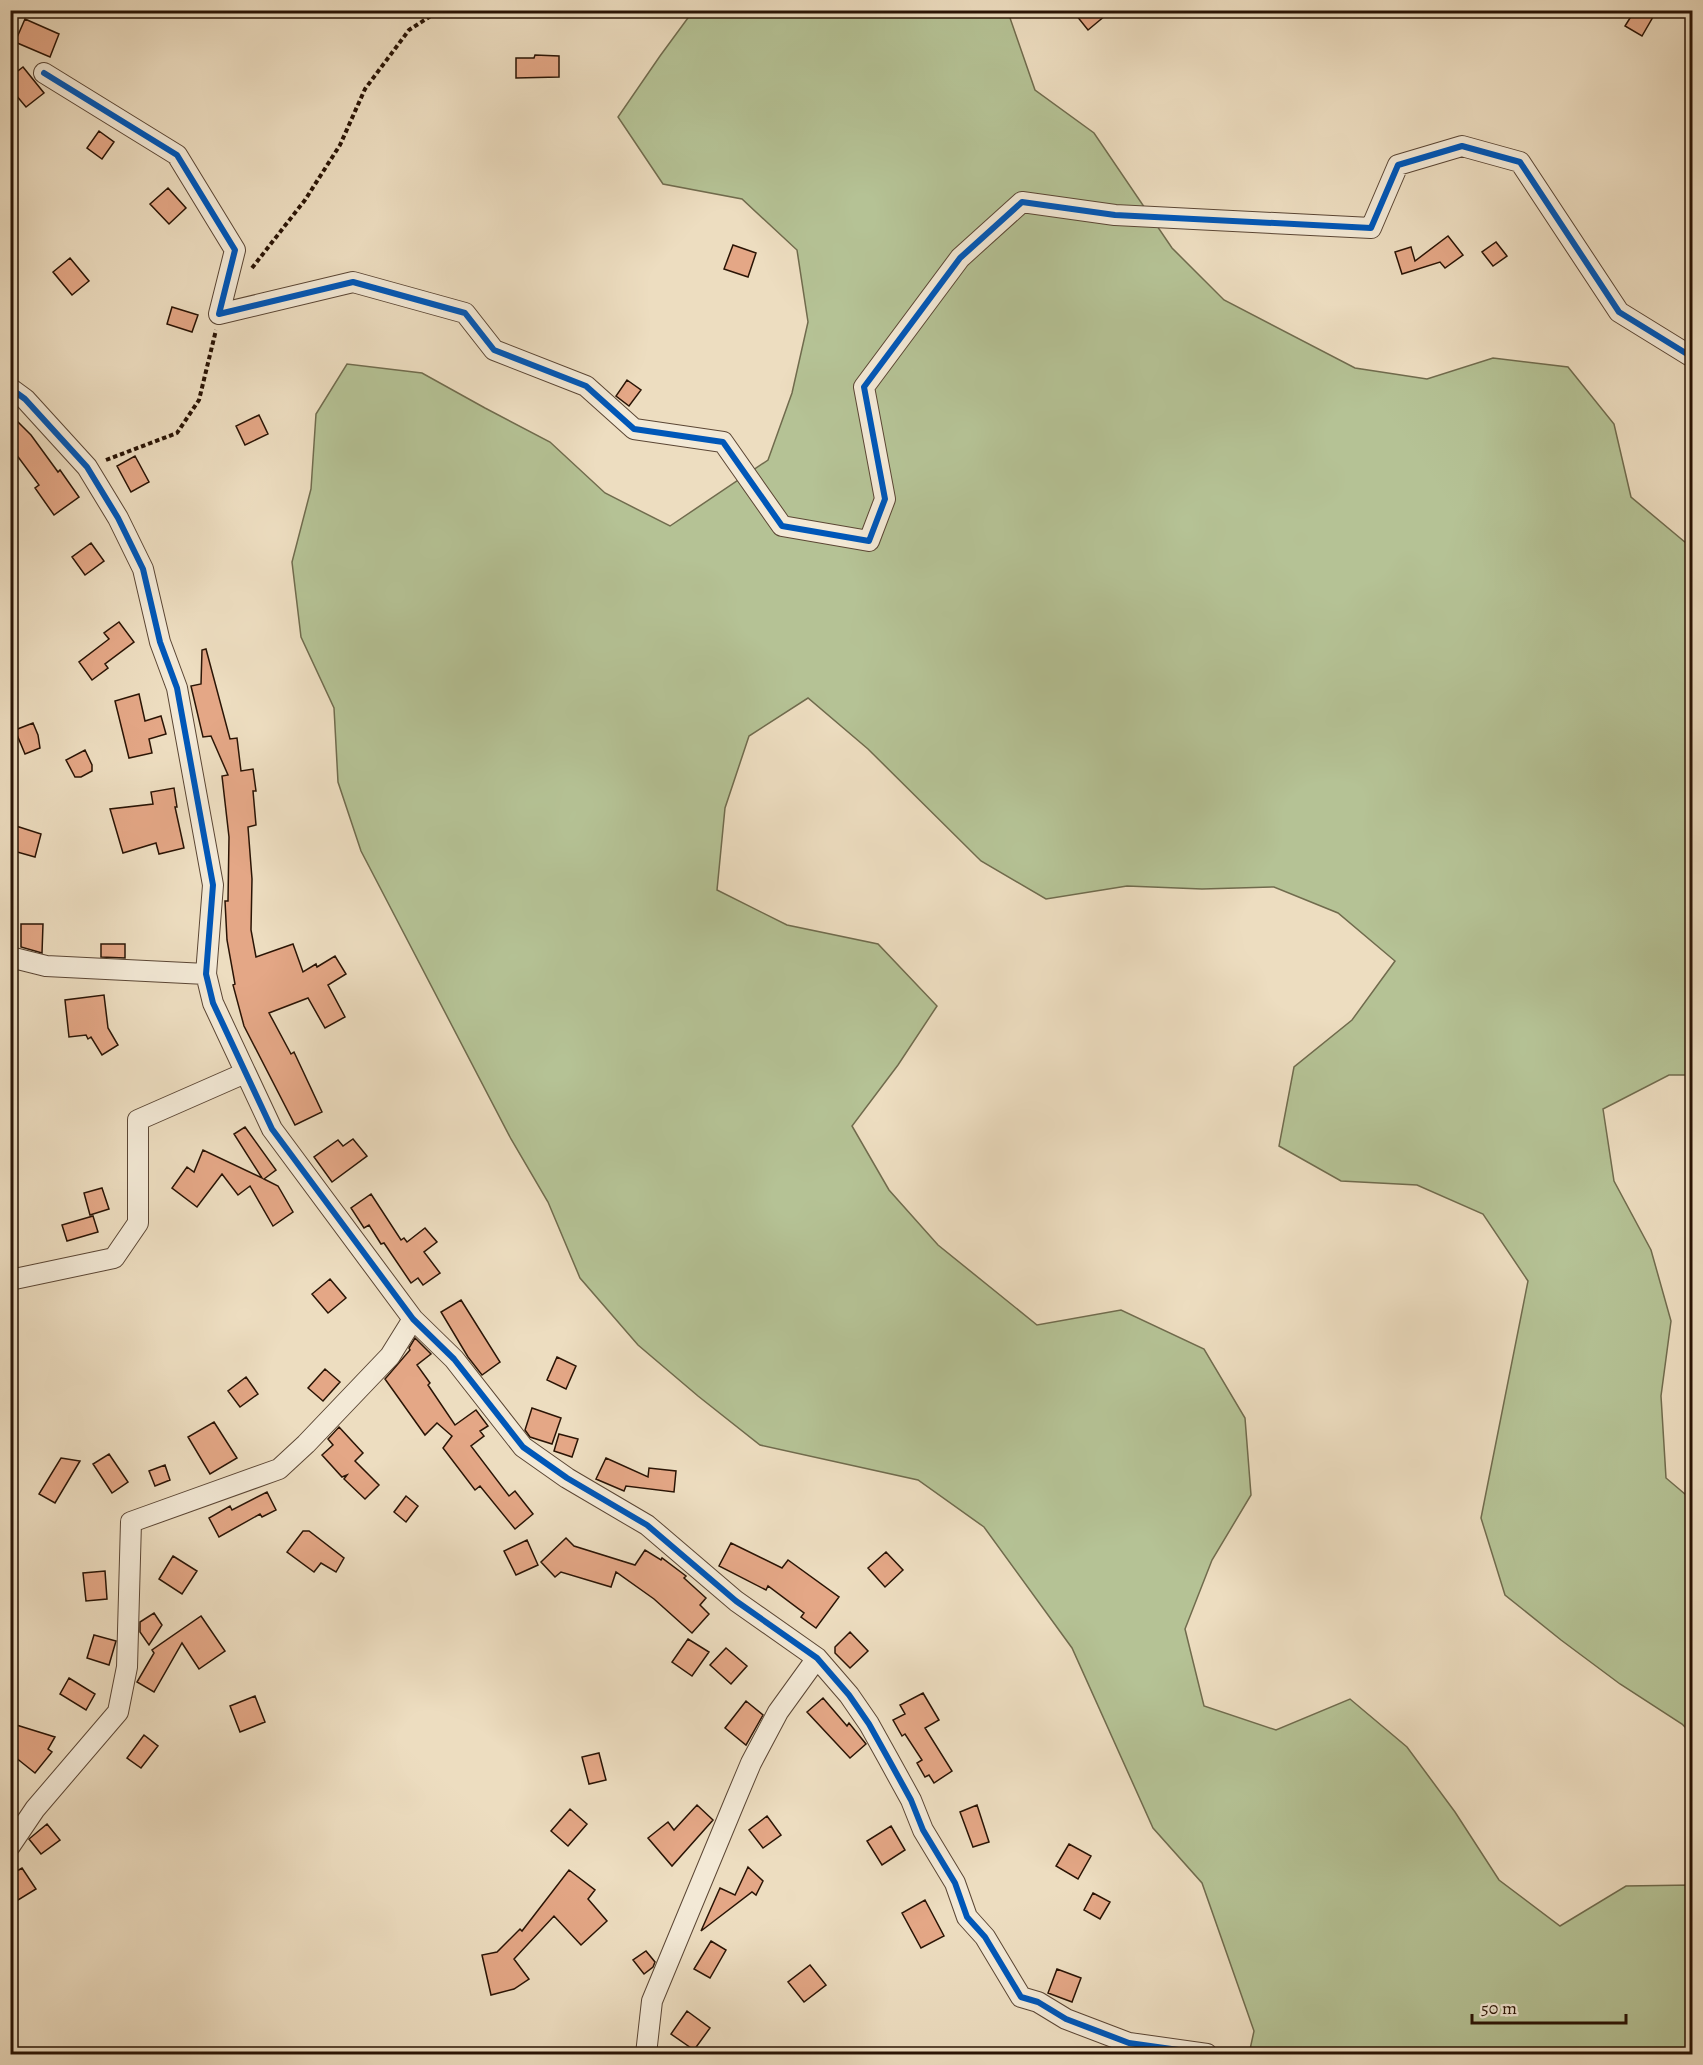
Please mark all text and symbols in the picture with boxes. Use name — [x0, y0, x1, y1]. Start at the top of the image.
scale bar — [1472, 1987, 1626, 2025]
text: 50 m — [1481, 1996, 1517, 2020]

